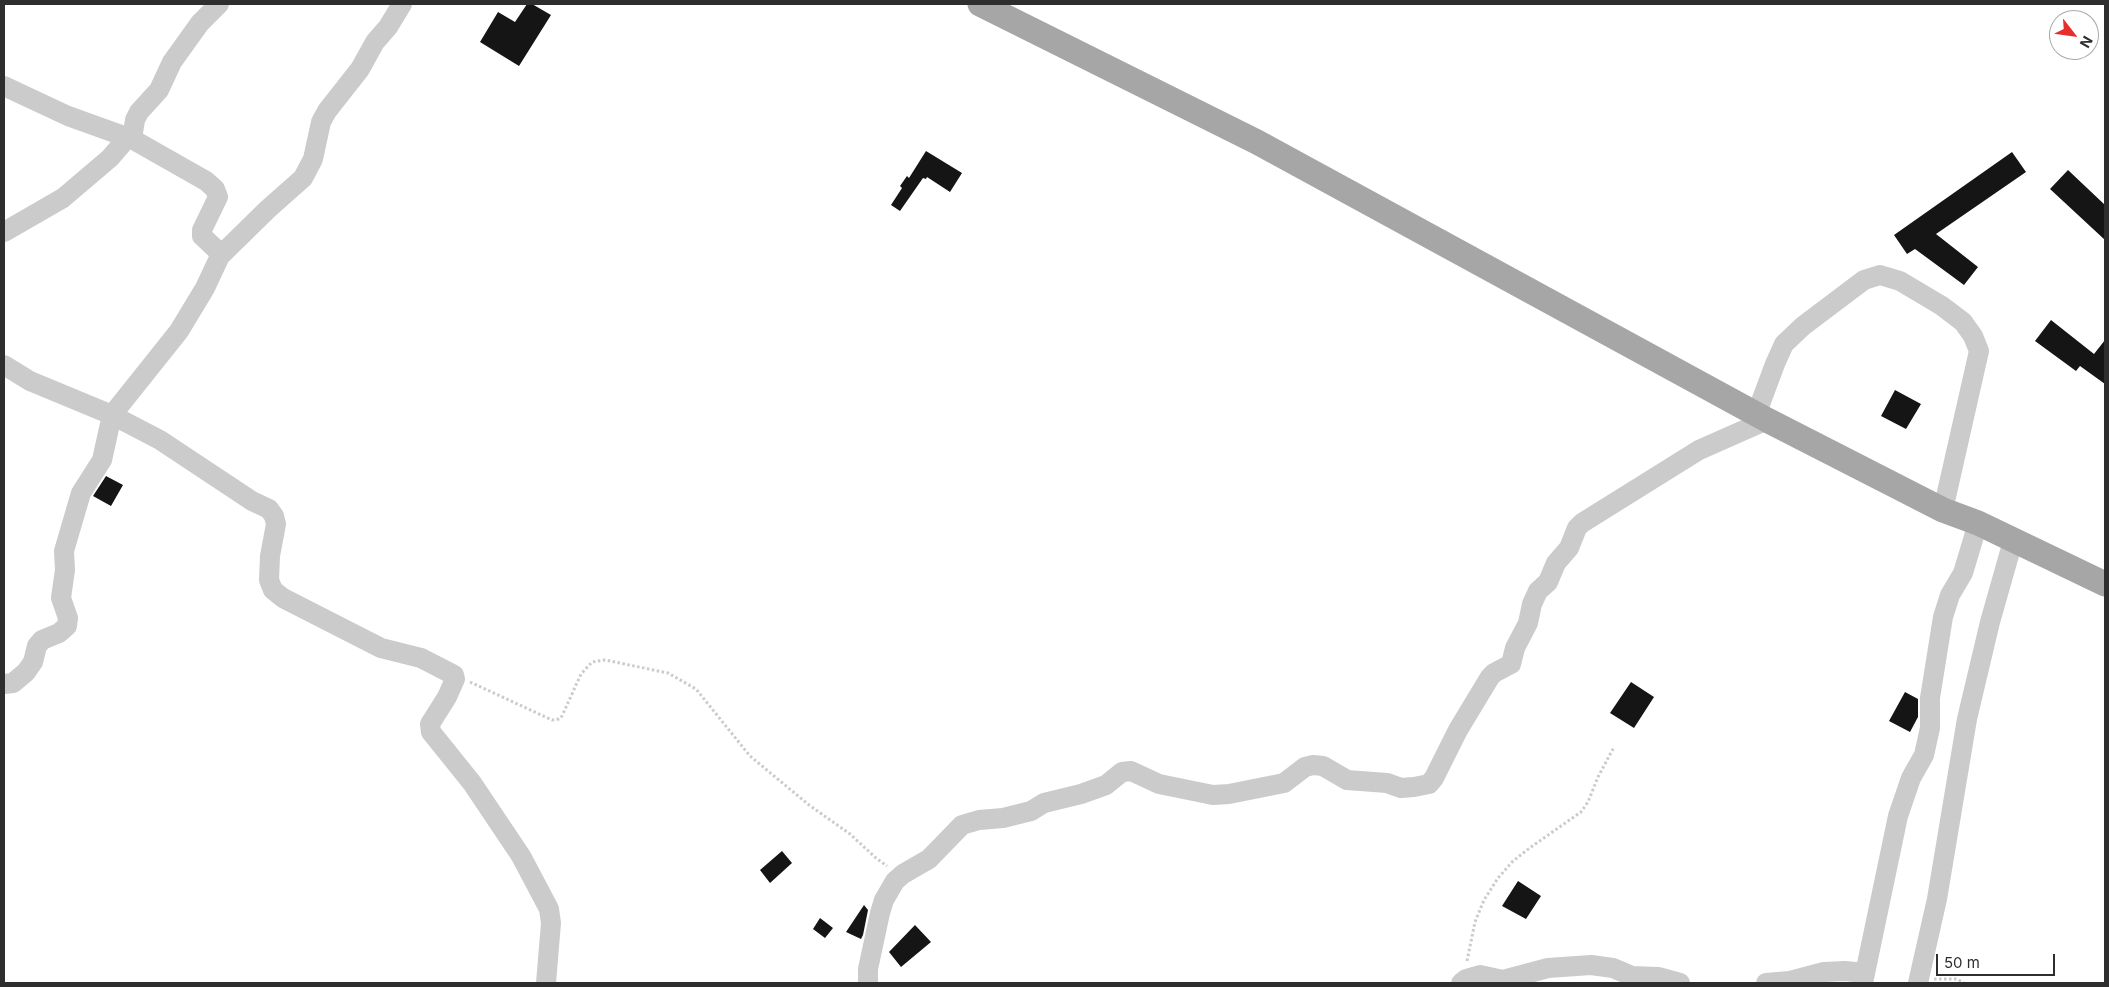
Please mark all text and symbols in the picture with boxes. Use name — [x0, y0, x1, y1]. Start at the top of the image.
north arrow — [2049, 10, 2099, 60]
text: N — [2077, 33, 2097, 51]
scale bar — [1939, 944, 2058, 976]
text: 50 m — [1944, 953, 1980, 972]

